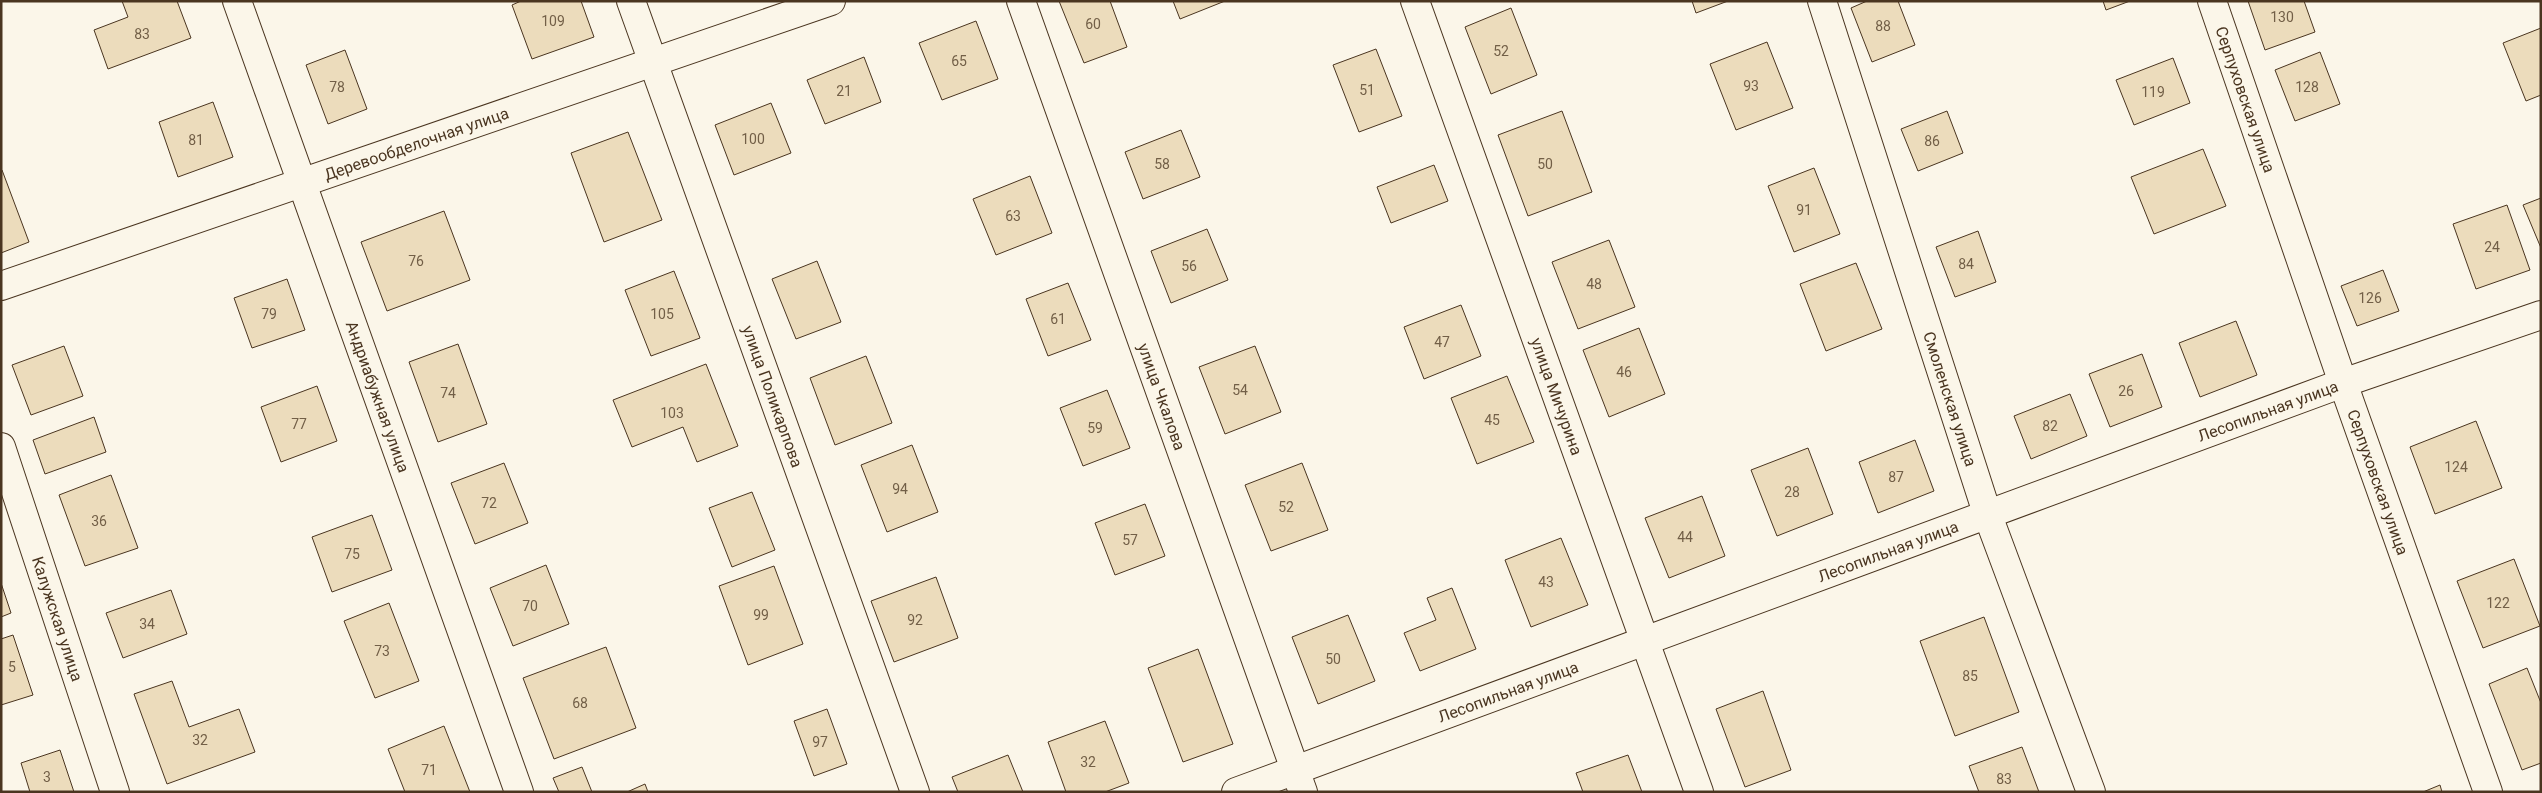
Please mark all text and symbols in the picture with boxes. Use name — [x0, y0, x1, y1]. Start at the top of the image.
house number: 130 — [2270, 9, 2294, 25]
house number: 109 — [541, 13, 565, 29]
house number: 60 — [1085, 16, 1101, 32]
house number: 88 — [1875, 18, 1891, 34]
street label: Серпуховская улица — [2211, 24, 2279, 175]
house number: 83 — [134, 26, 150, 42]
house number: 52 — [1493, 43, 1509, 59]
house number: 65 — [951, 53, 967, 69]
house number: 93 — [1743, 78, 1759, 94]
house number: 78 — [329, 79, 345, 95]
house number: 128 — [2295, 79, 2319, 95]
house number: 51 — [1359, 82, 1375, 98]
house number: 21 — [836, 83, 852, 99]
house number: 119 — [2141, 84, 2165, 100]
street label: Деревообделочная улица — [322, 103, 511, 184]
house number: 100 — [741, 131, 765, 147]
house number: 81 — [188, 132, 204, 148]
house number: 86 — [1924, 133, 1940, 149]
house number: 58 — [1154, 156, 1170, 172]
house number: 50 — [1537, 156, 1553, 172]
house number: 91 — [1796, 202, 1812, 218]
house number: 63 — [1005, 208, 1021, 224]
house number: 24 — [2484, 239, 2500, 255]
house number: 76 — [408, 253, 424, 269]
house number: 84 — [1958, 256, 1974, 272]
house number: 56 — [1181, 258, 1197, 274]
house number: 48 — [1586, 276, 1602, 292]
house number: 126 — [2358, 290, 2382, 306]
house number: 79 — [261, 306, 277, 322]
house number: 105 — [650, 306, 674, 322]
house number: 61 — [1050, 311, 1066, 327]
street label: Андриабужная улица — [342, 318, 413, 475]
street label: улица Поликарпова — [738, 323, 807, 470]
street label: Смоленская улица — [1919, 329, 1980, 469]
house number: 47 — [1434, 334, 1450, 350]
street label: улица Мичурина — [1527, 335, 1586, 458]
street label: улица Чкалова — [1134, 341, 1189, 453]
house number: 46 — [1616, 364, 1632, 380]
street label: Лесопильная улица — [2195, 377, 2341, 446]
house number: 54 — [1232, 382, 1248, 398]
house number: 26 — [2118, 383, 2134, 399]
house number: 74 — [440, 385, 456, 401]
house number: 103 — [660, 405, 684, 421]
street label: Серпуховская улица — [2343, 407, 2412, 558]
house number: 45 — [1484, 412, 1500, 428]
house number: 77 — [291, 416, 307, 432]
house number: 82 — [2042, 418, 2058, 434]
house number: 59 — [1087, 420, 1103, 436]
house number: 124 — [2444, 459, 2468, 475]
house number: 87 — [1888, 469, 1904, 485]
house number: 94 — [892, 481, 908, 497]
house number: 28 — [1784, 484, 1800, 500]
house number: 72 — [481, 495, 497, 511]
house number: 52 — [1278, 499, 1294, 515]
house number: 36 — [91, 513, 107, 529]
street label: Лесопильная улица — [1815, 517, 1961, 586]
house number: 44 — [1677, 529, 1693, 545]
house number: 57 — [1122, 532, 1138, 548]
house number: 75 — [344, 546, 360, 562]
street label: Калужская улица — [28, 554, 87, 684]
house number: 43 — [1538, 574, 1554, 590]
house number: 122 — [2486, 595, 2510, 611]
house number: 70 — [522, 598, 538, 614]
house number: 99 — [753, 607, 769, 623]
house number: 92 — [907, 612, 923, 628]
house number: 34 — [139, 616, 155, 632]
house number: 73 — [374, 643, 390, 659]
house number: 50 — [1325, 651, 1341, 667]
street label: Лесопильная улица — [1435, 657, 1581, 727]
house number: 5 — [8, 659, 16, 675]
house number: 85 — [1962, 668, 1978, 684]
house number: 68 — [572, 695, 588, 711]
house number: 32 — [192, 732, 208, 748]
house number: 97 — [812, 734, 828, 750]
house number: 32 — [1080, 754, 1096, 770]
house number: 71 — [421, 762, 437, 778]
house number: 3 — [43, 769, 51, 785]
house number: 83 — [1996, 771, 2012, 787]

